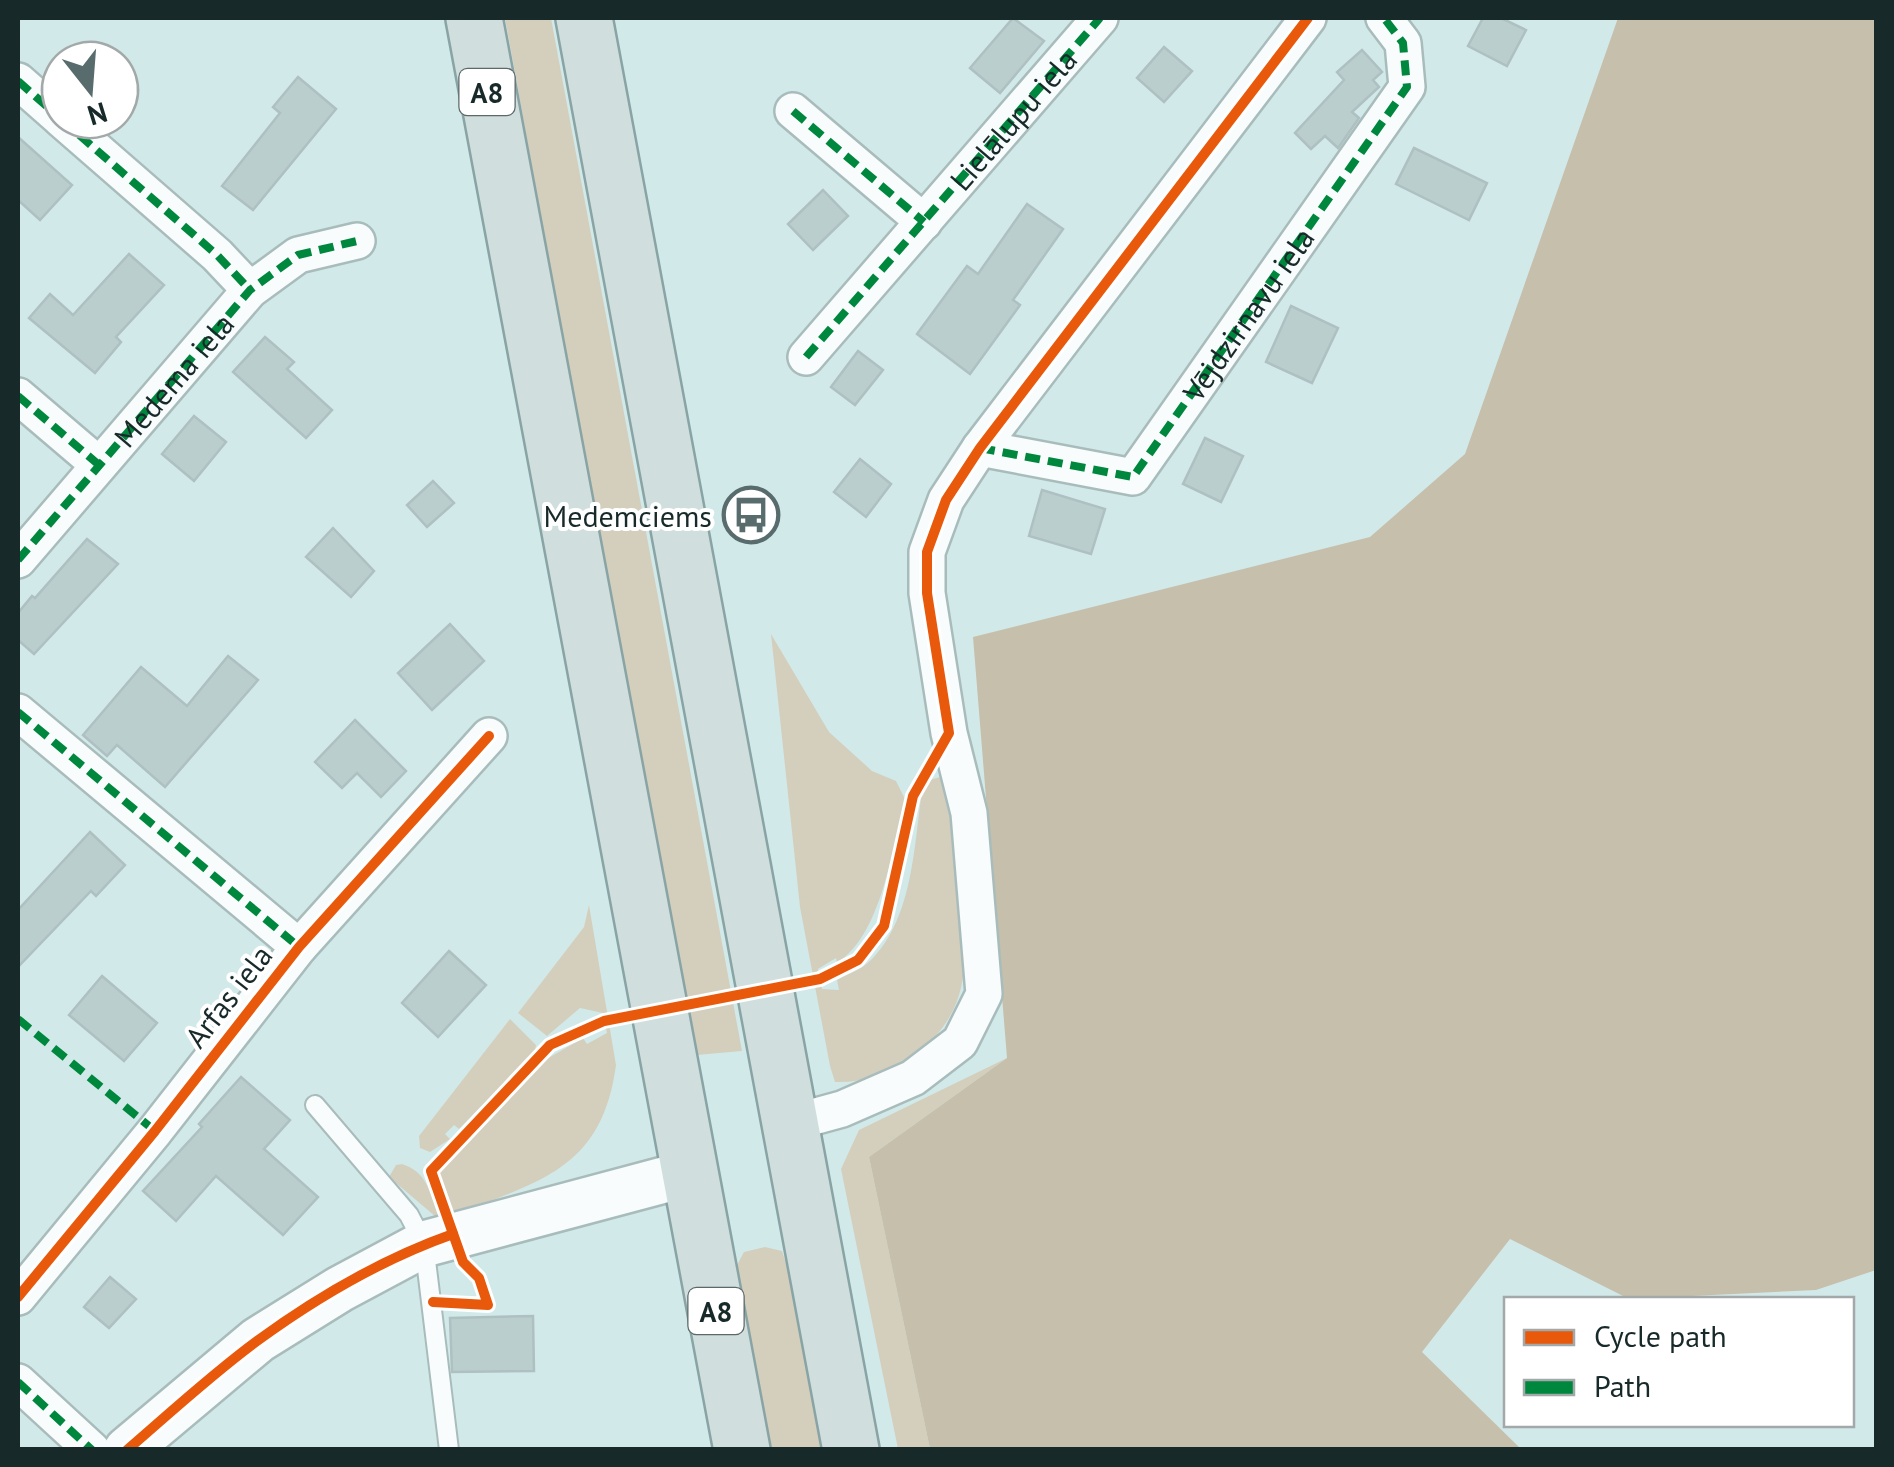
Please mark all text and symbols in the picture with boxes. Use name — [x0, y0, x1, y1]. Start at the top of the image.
north arrow — [40, 40, 140, 140]
street label: Lielālupu iela — [940, 40, 1084, 198]
road number: A8 — [460, 69, 514, 115]
text: N — [83, 94, 112, 135]
street label: Vējdzirnavu iela — [1173, 220, 1322, 409]
street label: Medema iela — [105, 304, 242, 455]
bus stop icon: Medemciems — [721, 485, 781, 545]
place label: Medemciems — [543, 496, 712, 535]
street label: Arfas iela — [176, 937, 280, 1055]
road number: A8 — [688, 1288, 744, 1334]
legend — [1504, 1297, 1854, 1427]
text: Cycle path — [1594, 1316, 1727, 1355]
text: Path — [1594, 1366, 1651, 1405]

